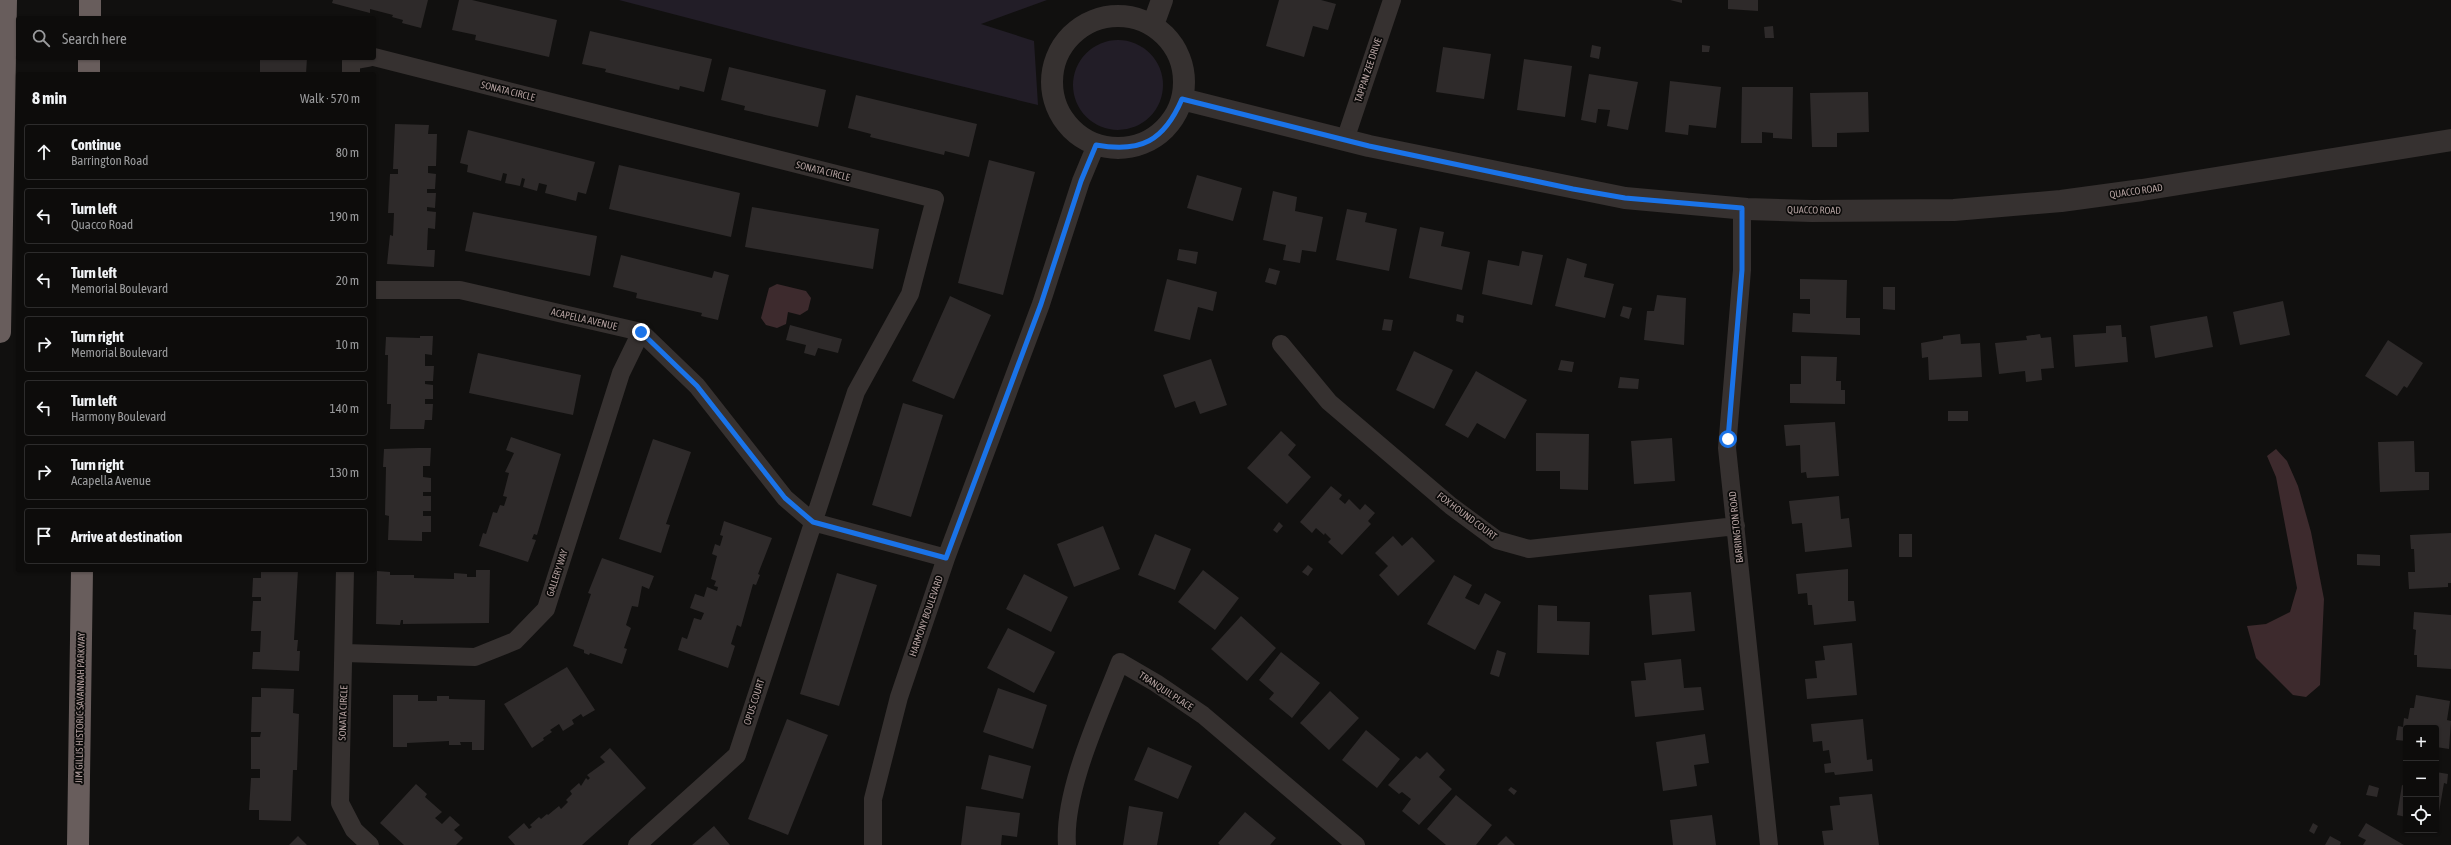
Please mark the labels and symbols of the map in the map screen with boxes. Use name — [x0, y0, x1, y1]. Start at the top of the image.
street label: TAPPAN ZEE DRIVE — [1352, 36, 1384, 104]
street label: SONATA CIRCLE — [480, 79, 537, 103]
street label: SONATA CIRCLE — [795, 159, 852, 183]
street label: QUACCO ROAD — [2109, 182, 2164, 200]
street label: QUACCO ROAD — [1787, 204, 1841, 216]
street label: ACAPELLA AVENUE — [550, 306, 619, 332]
route end — [632, 323, 650, 341]
route start — [1719, 430, 1737, 448]
street label: FOX HOUND COURT — [1435, 490, 1499, 542]
street label: BARRINGTON ROAD — [1727, 490, 1745, 563]
street label: GALLERY WAY — [544, 548, 570, 598]
street label: HARMONY BOULEVARD — [907, 574, 945, 658]
street label: JIM GILLIS HISTORIC SAVANNAH PARKWAY — [73, 632, 87, 784]
street label: TRANQUIL PLACE — [1137, 669, 1196, 713]
street label: OPUS COURT — [741, 677, 767, 726]
street label: SONATA CIRCLE — [337, 684, 349, 741]

